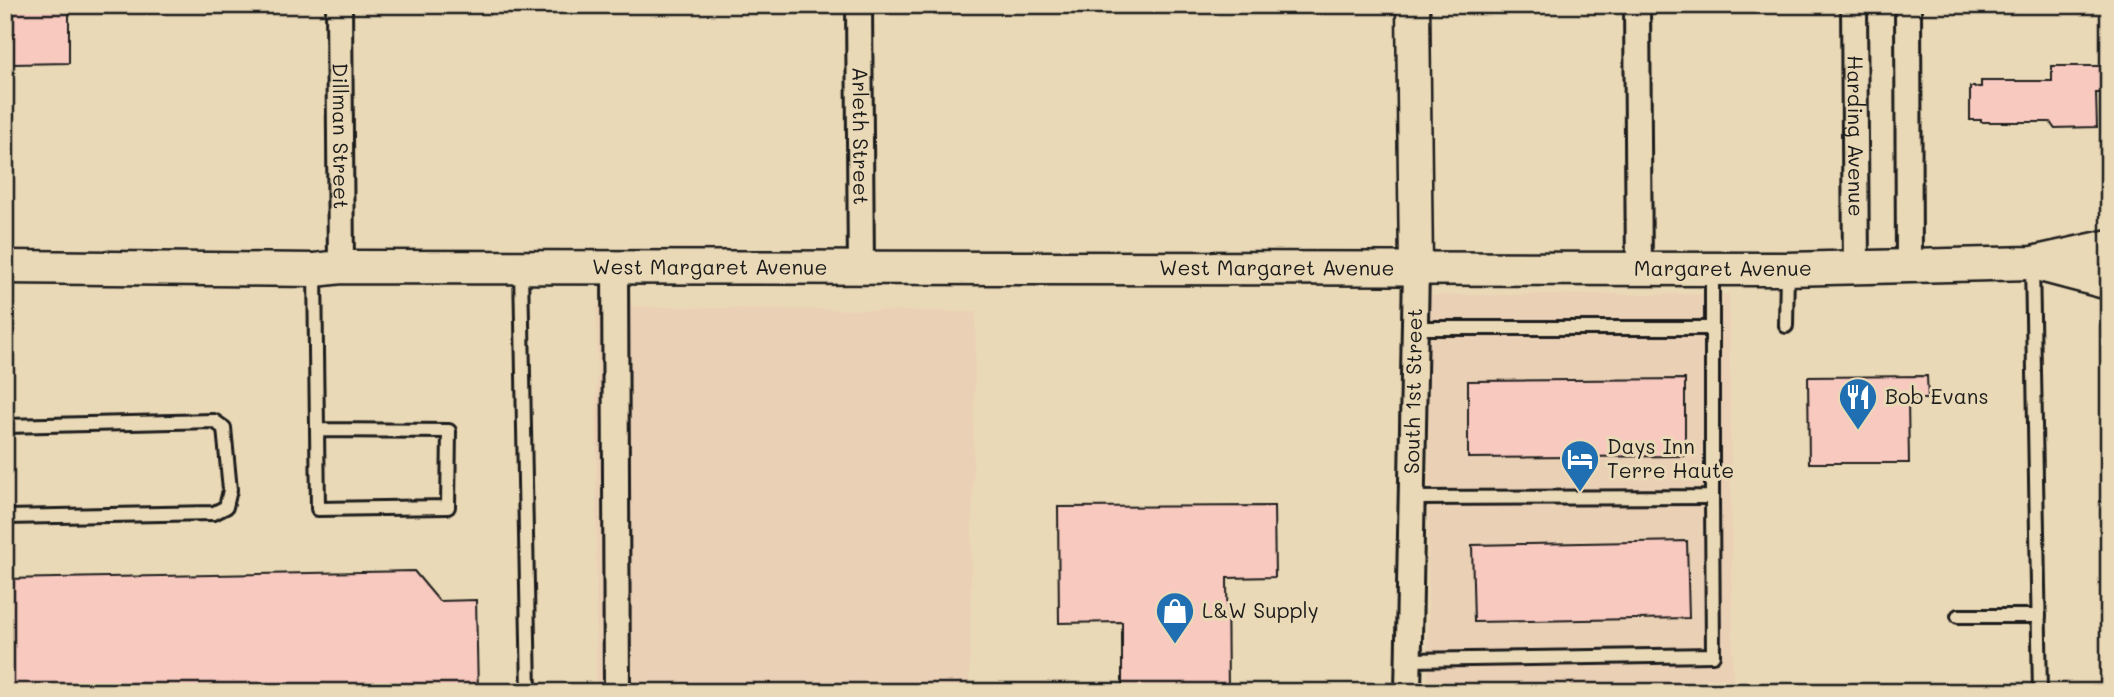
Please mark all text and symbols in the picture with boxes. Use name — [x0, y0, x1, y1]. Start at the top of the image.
street label: Harding Avenue — [1842, 55, 1871, 217]
street label: Dillman Street — [327, 63, 356, 209]
street label: Arleth Street — [847, 67, 876, 205]
street label: West Margaret Avenue — [592, 252, 828, 280]
street label: West Margaret Avenue — [1159, 253, 1395, 280]
street label: Margaret Avenue — [1634, 253, 1812, 281]
street label: South 1st Street — [1397, 308, 1427, 474]
restaurant icon: Bob Evans — [1837, 376, 1879, 431]
place label: Bob Evans — [1885, 382, 1989, 409]
place label: Days Inn Terre Haute — [1607, 432, 1734, 483]
hotel icon: Days Inn Terre Haute — [1559, 438, 1601, 493]
shop icon: L&W Supply — [1154, 590, 1196, 645]
place label: L&W Supply — [1202, 596, 1319, 623]

